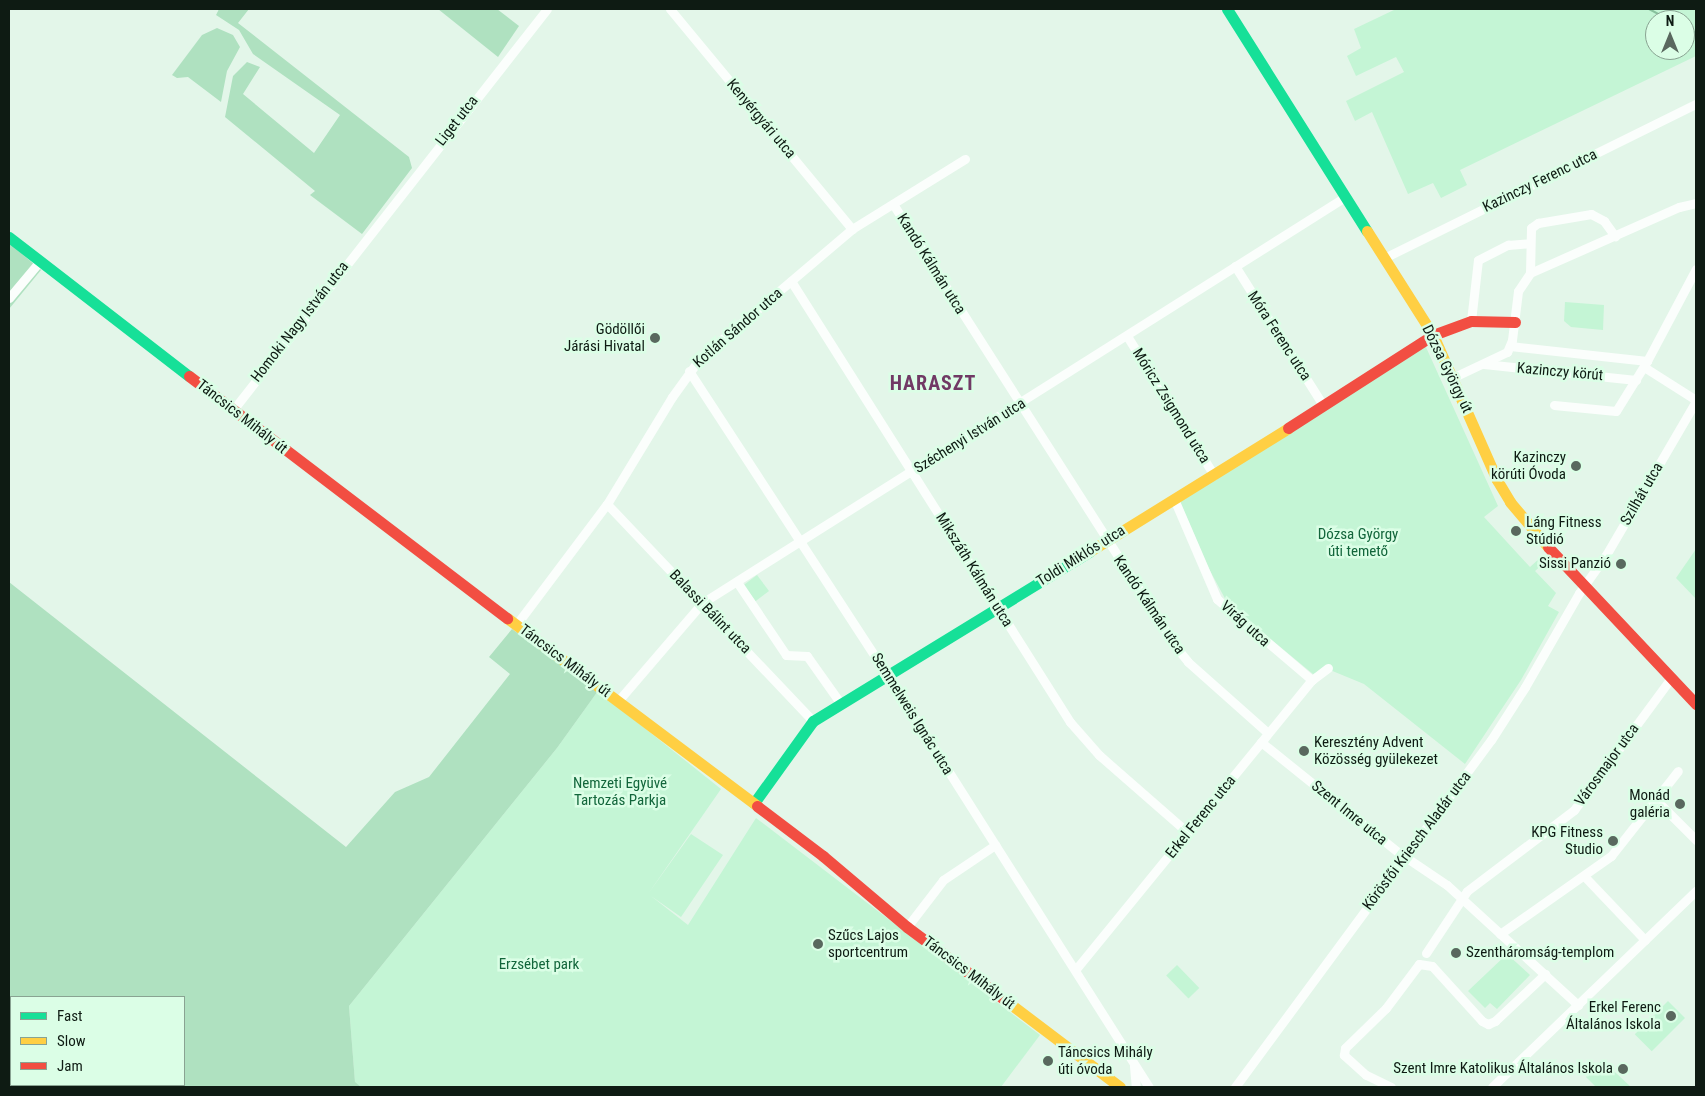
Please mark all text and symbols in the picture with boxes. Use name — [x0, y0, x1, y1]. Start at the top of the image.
north arrow — [1645, 10, 1695, 60]
text: N — [1666, 13, 1674, 29]
street label: Kenyérgyári utca — [723, 76, 799, 162]
street label: Liget utca — [432, 92, 482, 150]
street label: Kazinczy Ferenc utca — [1480, 146, 1600, 216]
street label: Kandó Kálmán utca — [893, 211, 969, 317]
street label: Homoki Nagy István utca — [247, 258, 353, 386]
street label: Kotlán Sándor utca — [690, 284, 786, 372]
street label: Móra Ferenc utca — [1243, 288, 1315, 384]
place label: Gödöllői Járási Hivatal — [564, 320, 645, 355]
street label: Dózsa György út — [1418, 322, 1476, 416]
marker: Gödöllői Járási Hivatal — [649, 332, 661, 344]
street label: Móricz Zsigmond utca — [1128, 345, 1214, 467]
street label: Kazinczy körút — [1516, 359, 1604, 385]
district label: HARASZT — [889, 371, 977, 395]
street label: Táncsics Mihály út — [193, 376, 291, 458]
street label: Széchenyi István utca — [911, 394, 1029, 478]
place label: Kazinczy körúti Óvoda — [1491, 448, 1566, 483]
street label: Szilhát utca — [1617, 459, 1667, 529]
marker: Kazinczy körúti Óvoda — [1570, 460, 1582, 472]
street label: Mikszáth Kálmán utca — [932, 510, 1016, 630]
place label: Láng Fitness Stúdió — [1526, 513, 1601, 548]
street label: Toldi Miklós utca — [1033, 522, 1129, 590]
park label: Dózsa György úti temető — [1318, 525, 1398, 560]
marker: Láng Fitness Stúdió — [1510, 525, 1522, 537]
street label: Kandó Kálmán utca — [1109, 552, 1189, 658]
place label: Sissi Panzió — [1539, 555, 1611, 573]
marker: Sissi Panzió — [1615, 558, 1627, 570]
street label: Balassi Bálint utca — [665, 566, 755, 658]
street label: Virág utca — [1217, 597, 1273, 651]
street label: Táncsics Mihály út — [516, 621, 614, 701]
street label: Semmelweis Ignác utca — [867, 650, 957, 778]
street label: Városmajor utca — [1571, 720, 1643, 810]
place label: Keresztény Advent Közösség gyülekezet — [1314, 733, 1438, 768]
marker: Keresztény Advent Közösség gyülekezet — [1298, 745, 1310, 757]
street label: Körösfői Kriesch Aladár utca — [1359, 768, 1475, 914]
street label: Erkel Ferenc utca — [1162, 772, 1240, 862]
park label: Nemzeti Együvé Tartozás Parkja — [573, 774, 667, 809]
street label: Szent Imre utca — [1308, 777, 1390, 849]
place label: Monád galéria — [1629, 786, 1670, 821]
marker: Monád galéria — [1674, 798, 1686, 810]
place label: KPG Fitness Studio — [1531, 823, 1603, 858]
marker: KPG Fitness Studio — [1607, 835, 1619, 847]
place label: Szűcs Lajos sportcentrum — [828, 926, 908, 961]
street label: Táncsics Mihály út — [920, 933, 1018, 1013]
marker: Szűcs Lajos sportcentrum — [812, 938, 824, 950]
place label: Szentháromság-templom — [1466, 944, 1614, 962]
marker: Szentháromság-templom — [1450, 947, 1462, 959]
park label: Erzsébet park — [499, 956, 579, 974]
legend — [10, 996, 185, 1086]
place label: Erkel Ferenc Általános Iskola — [1566, 998, 1661, 1033]
text: Fast — [57, 1007, 82, 1025]
marker: Erkel Ferenc Általános Iskola — [1665, 1010, 1677, 1022]
text: Slow — [57, 1032, 86, 1050]
place label: Táncsics Mihály úti óvoda — [1058, 1043, 1153, 1078]
marker: Táncsics Mihály úti óvoda — [1042, 1055, 1054, 1067]
text: Jam — [57, 1057, 83, 1075]
place label: Szent Imre Katolikus Általános Iskola — [1393, 1060, 1613, 1078]
marker: Szent Imre Katolikus Általános Iskola — [1617, 1063, 1629, 1075]

